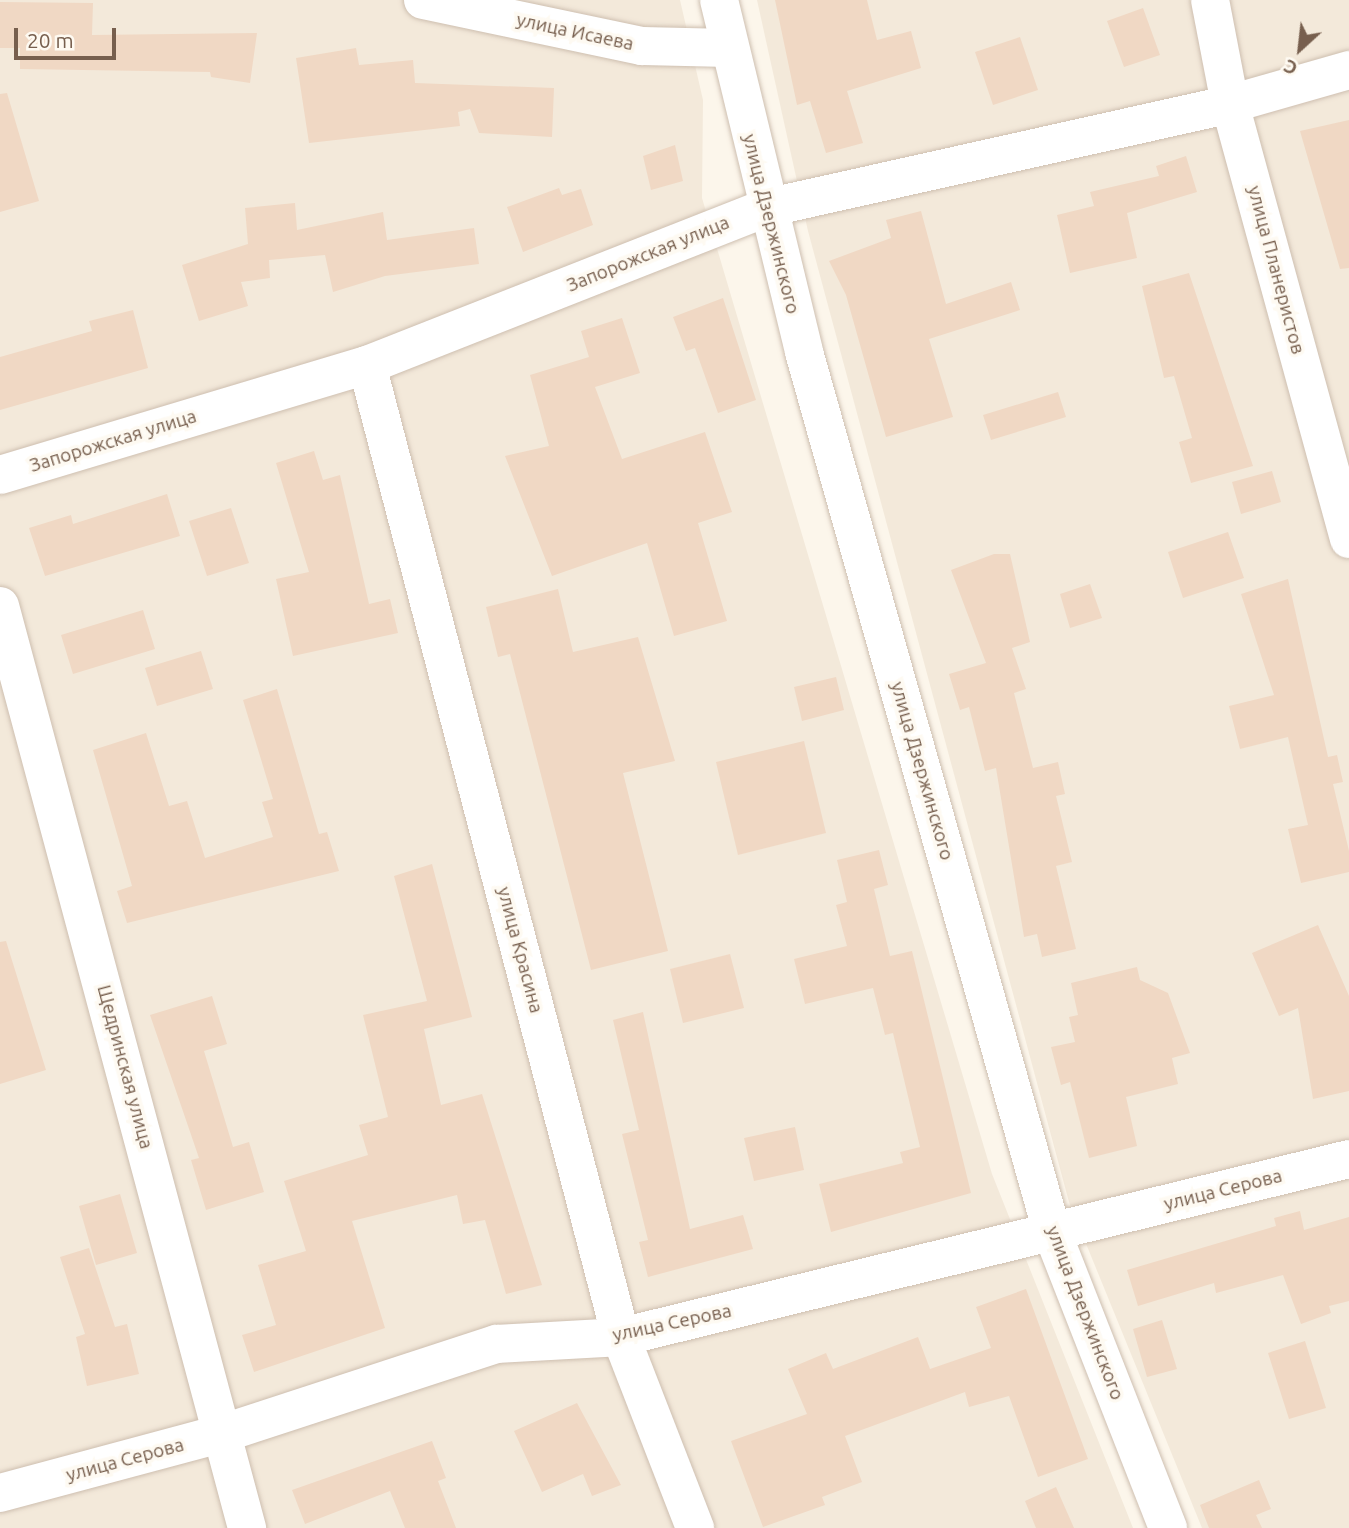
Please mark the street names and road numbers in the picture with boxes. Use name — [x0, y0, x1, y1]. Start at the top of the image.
street label: улица Исаева — [514, 8, 636, 56]
street label: улица Дзержинского — [738, 132, 804, 316]
street label: улица Планеристов — [1243, 183, 1309, 357]
street label: Запорожская улица — [563, 211, 733, 297]
street label: Запорожская улица — [27, 405, 199, 477]
street label: улица Дзержинского — [886, 679, 958, 863]
street label: улица Красина — [492, 884, 548, 1016]
street label: Щедринская улица — [92, 983, 158, 1151]
street label: улица Серова — [1162, 1164, 1284, 1216]
street label: улица Дзержинского — [1041, 1223, 1129, 1403]
street label: улица Серова — [610, 1299, 734, 1347]
street label: улица Серова — [64, 1433, 186, 1487]

